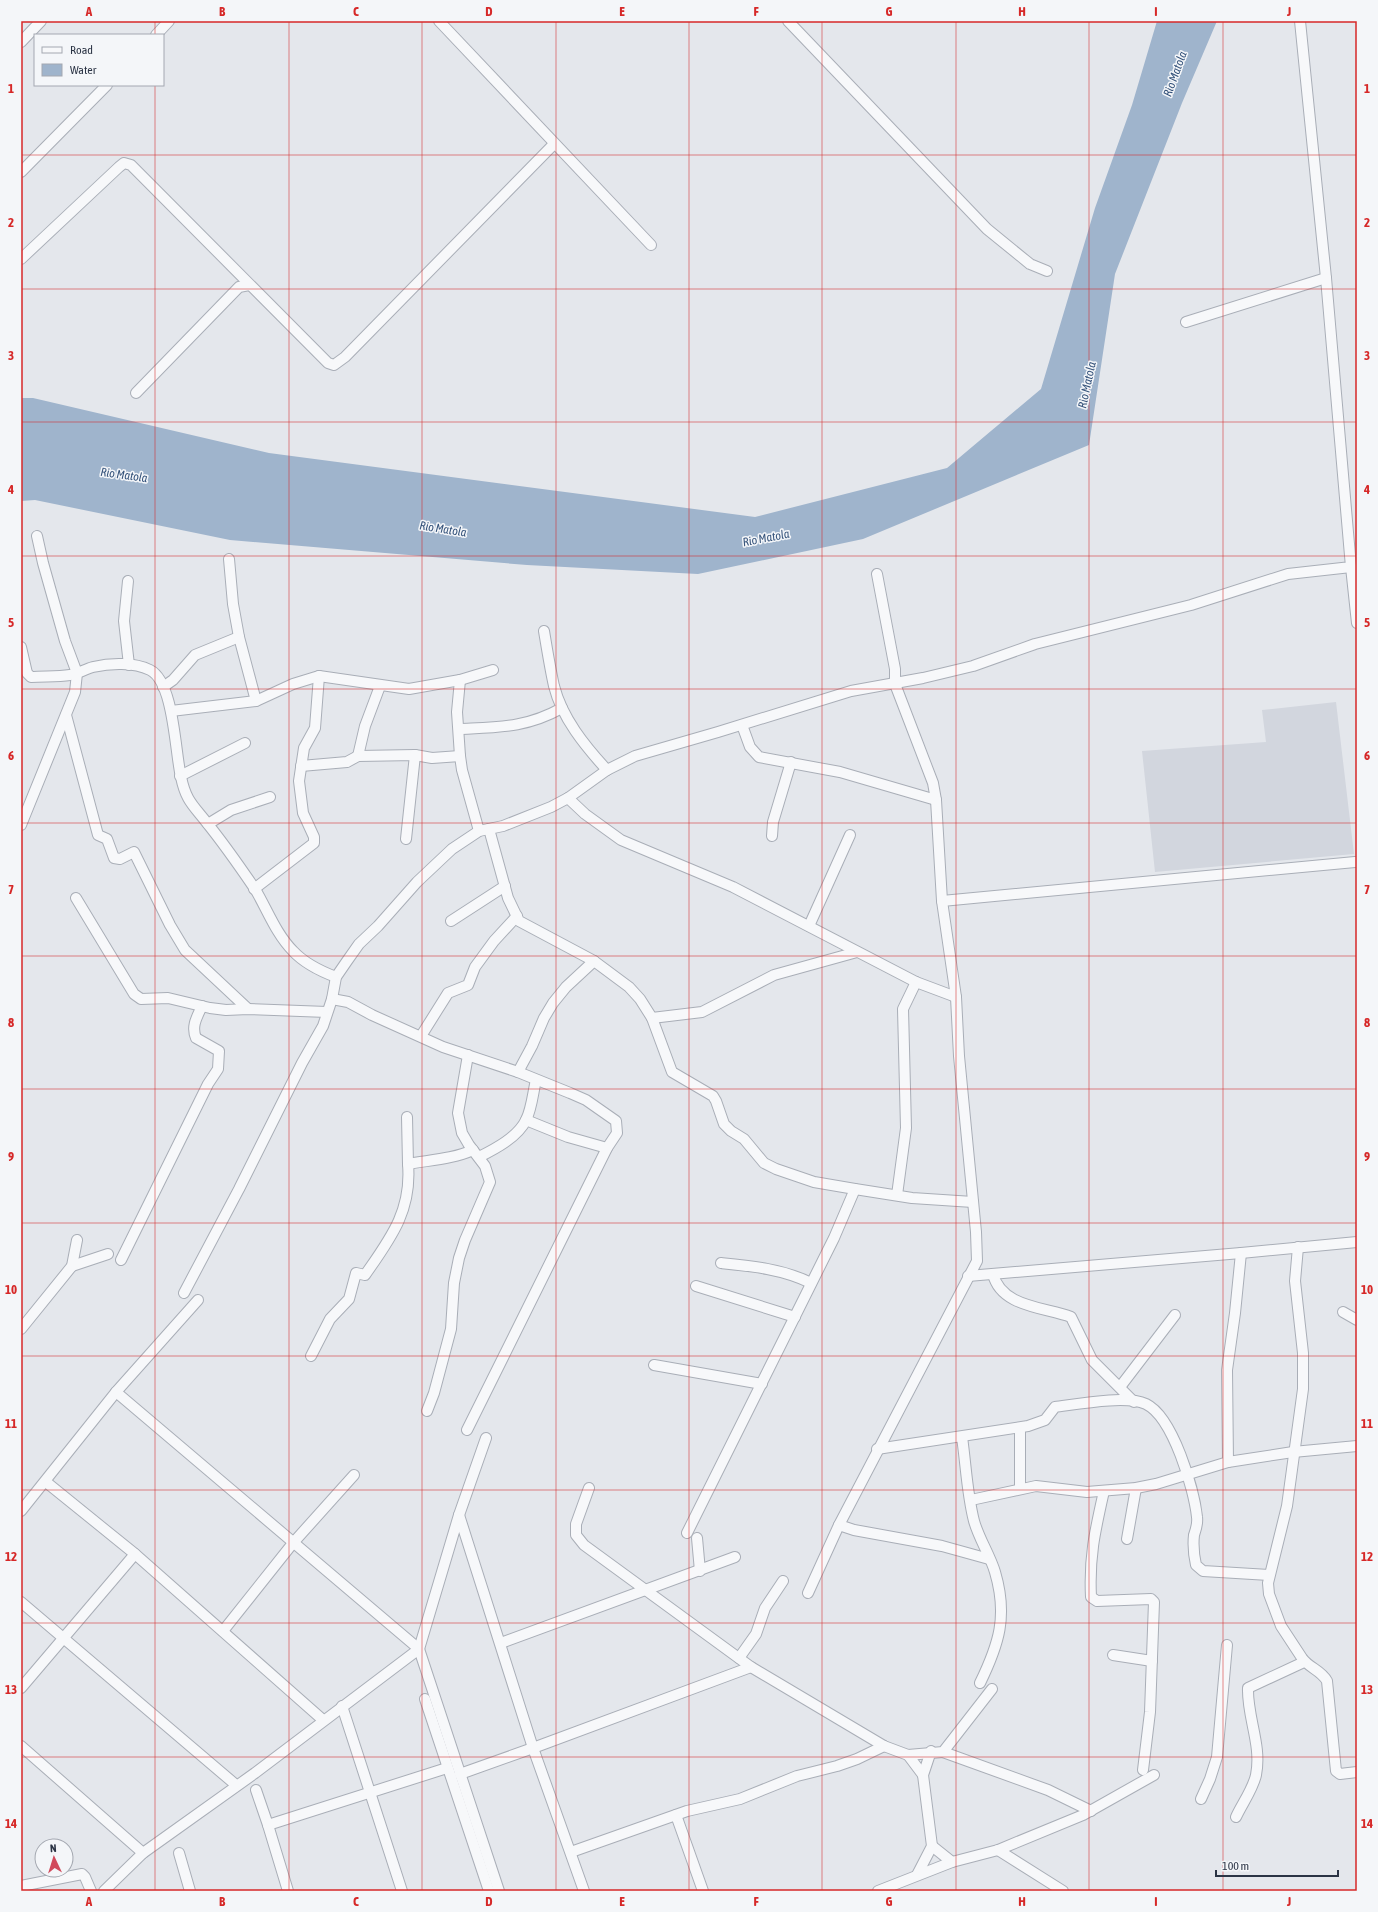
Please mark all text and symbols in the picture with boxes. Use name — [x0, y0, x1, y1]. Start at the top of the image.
text: A — [85, 4, 93, 19]
text: B — [219, 4, 226, 19]
text: C — [353, 4, 359, 19]
text: D — [485, 4, 493, 19]
text: E — [619, 4, 625, 19]
text: F — [753, 4, 759, 19]
text: G — [886, 4, 893, 19]
text: H — [1018, 4, 1026, 19]
text: I — [1154, 4, 1158, 19]
text: J — [1286, 4, 1291, 19]
legend — [34, 34, 164, 86]
text: Road — [70, 43, 93, 57]
water label: Rio Matola — [1160, 49, 1190, 99]
text: Water — [70, 63, 97, 77]
text: 1 — [8, 81, 14, 96]
text: 1 — [1364, 81, 1370, 96]
text: 2 — [8, 215, 14, 230]
text: 2 — [1364, 215, 1370, 230]
text: 3 — [8, 348, 14, 363]
text: 3 — [1364, 348, 1370, 363]
water label: Rio Matola — [1075, 360, 1099, 410]
water label: Rio Matola — [100, 465, 149, 485]
text: 4 — [7, 482, 14, 497]
text: 4 — [1363, 482, 1370, 497]
water label: Rio Matola — [419, 518, 468, 540]
water label: Rio Matola — [741, 527, 791, 549]
text: 5 — [8, 615, 14, 630]
text: 5 — [1364, 615, 1370, 630]
text: 6 — [8, 748, 14, 763]
text: 6 — [1364, 748, 1370, 763]
text: 7 — [8, 882, 14, 897]
text: 7 — [1364, 882, 1370, 897]
text: 8 — [8, 1015, 14, 1030]
text: 8 — [1364, 1015, 1370, 1030]
text: 9 — [8, 1149, 14, 1164]
text: 9 — [1364, 1149, 1370, 1164]
text: 10 — [5, 1282, 17, 1297]
text: 10 — [1361, 1282, 1373, 1297]
text: 11 — [5, 1416, 17, 1431]
text: 11 — [1361, 1416, 1373, 1431]
text: 12 — [5, 1549, 17, 1564]
text: 12 — [1361, 1549, 1373, 1564]
text: 13 — [5, 1682, 17, 1697]
text: 13 — [1361, 1682, 1373, 1697]
text: 14 — [5, 1816, 17, 1831]
text: 14 — [1361, 1816, 1373, 1831]
north arrow — [34, 1838, 74, 1878]
text: N — [50, 1842, 57, 1854]
scale bar — [1216, 1852, 1338, 1878]
text: 100 m — [1222, 1859, 1249, 1873]
text: A — [85, 1894, 93, 1909]
text: B — [219, 1894, 226, 1909]
text: C — [353, 1894, 359, 1909]
text: D — [485, 1894, 493, 1909]
text: E — [619, 1894, 625, 1909]
text: F — [753, 1894, 759, 1909]
text: G — [886, 1894, 893, 1909]
text: H — [1018, 1894, 1026, 1909]
text: I — [1154, 1894, 1158, 1909]
text: J — [1286, 1894, 1291, 1909]

